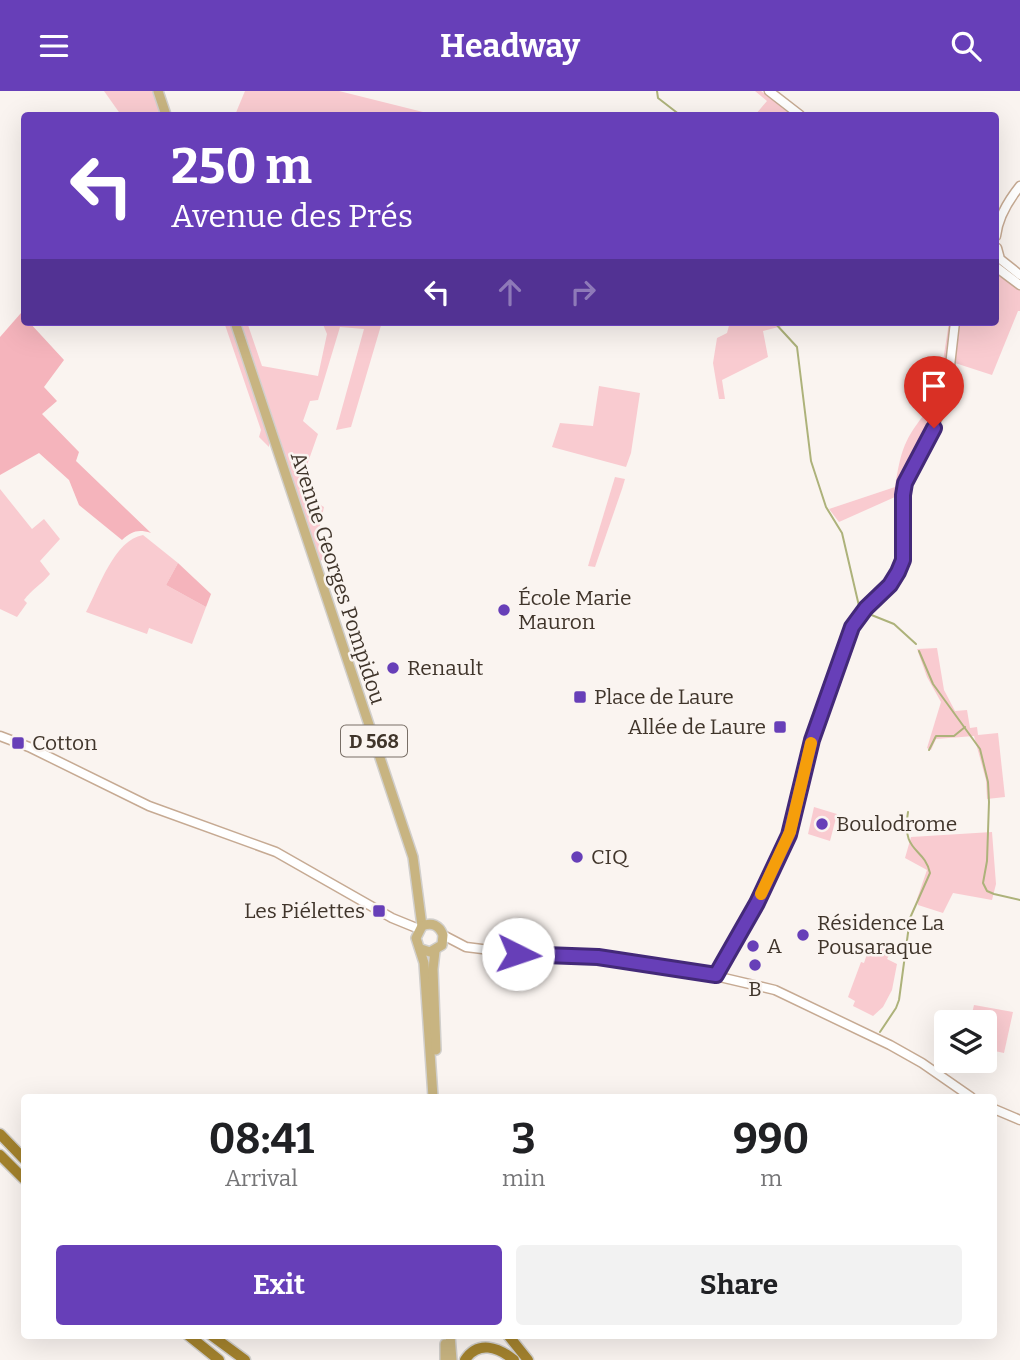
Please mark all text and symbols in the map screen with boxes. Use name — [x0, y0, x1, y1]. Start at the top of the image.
icon: menu — [35, 27, 73, 65]
text: Headway — [440, 27, 580, 65]
icon: search — [947, 27, 985, 65]
text: 250 m — [171, 137, 312, 196]
icon: left — [56, 140, 147, 231]
text: Avenue des Prés — [171, 197, 413, 235]
icon: left — [418, 273, 456, 311]
icon: ahead — [491, 273, 529, 311]
icon: right — [564, 273, 602, 311]
pin — [904, 356, 964, 428]
icon: arrive — [915, 367, 953, 405]
street label: Avenue Georges Pompidou — [285, 449, 391, 707]
place label: École Marie Mauron — [518, 585, 632, 635]
marker: École Marie Mauron — [496, 602, 512, 618]
place label: Renault — [407, 655, 484, 681]
marker: Renault — [385, 660, 401, 676]
place label: Place de Laure — [594, 684, 734, 710]
marker: Place de Laure — [572, 689, 588, 705]
place label: Allée de Laure — [628, 714, 766, 740]
marker: Allée de Laure — [772, 719, 788, 735]
road number: D 568 — [341, 726, 407, 757]
place label: Cotton — [32, 730, 97, 756]
marker: Cotton — [10, 735, 26, 751]
place label: Boulodrome — [836, 811, 957, 837]
marker: Boulodrome — [814, 816, 830, 832]
place label: CIQ — [591, 844, 629, 870]
marker: CIQ — [569, 849, 585, 865]
place label: Les Piélettes — [244, 898, 365, 924]
marker: Les Piélettes — [371, 903, 387, 919]
place label: Résidence La Pousaraque — [817, 910, 945, 960]
position arrow — [481, 917, 555, 991]
marker: Résidence La Pousaraque — [795, 927, 811, 943]
place label: A — [767, 933, 782, 959]
marker: A — [745, 938, 761, 954]
marker: B — [747, 957, 763, 973]
place label: B — [748, 976, 762, 1002]
map controls — [934, 1010, 997, 1073]
button: layers — [934, 1010, 997, 1073]
text: 08:41 — [209, 1114, 314, 1164]
text: 3 — [511, 1114, 536, 1164]
text: 990 — [733, 1114, 809, 1164]
text: Arrival — [225, 1164, 298, 1192]
text: min — [502, 1164, 545, 1192]
text: m — [760, 1164, 782, 1192]
button: Exit — [56, 1245, 502, 1325]
button: Share — [516, 1245, 962, 1325]

